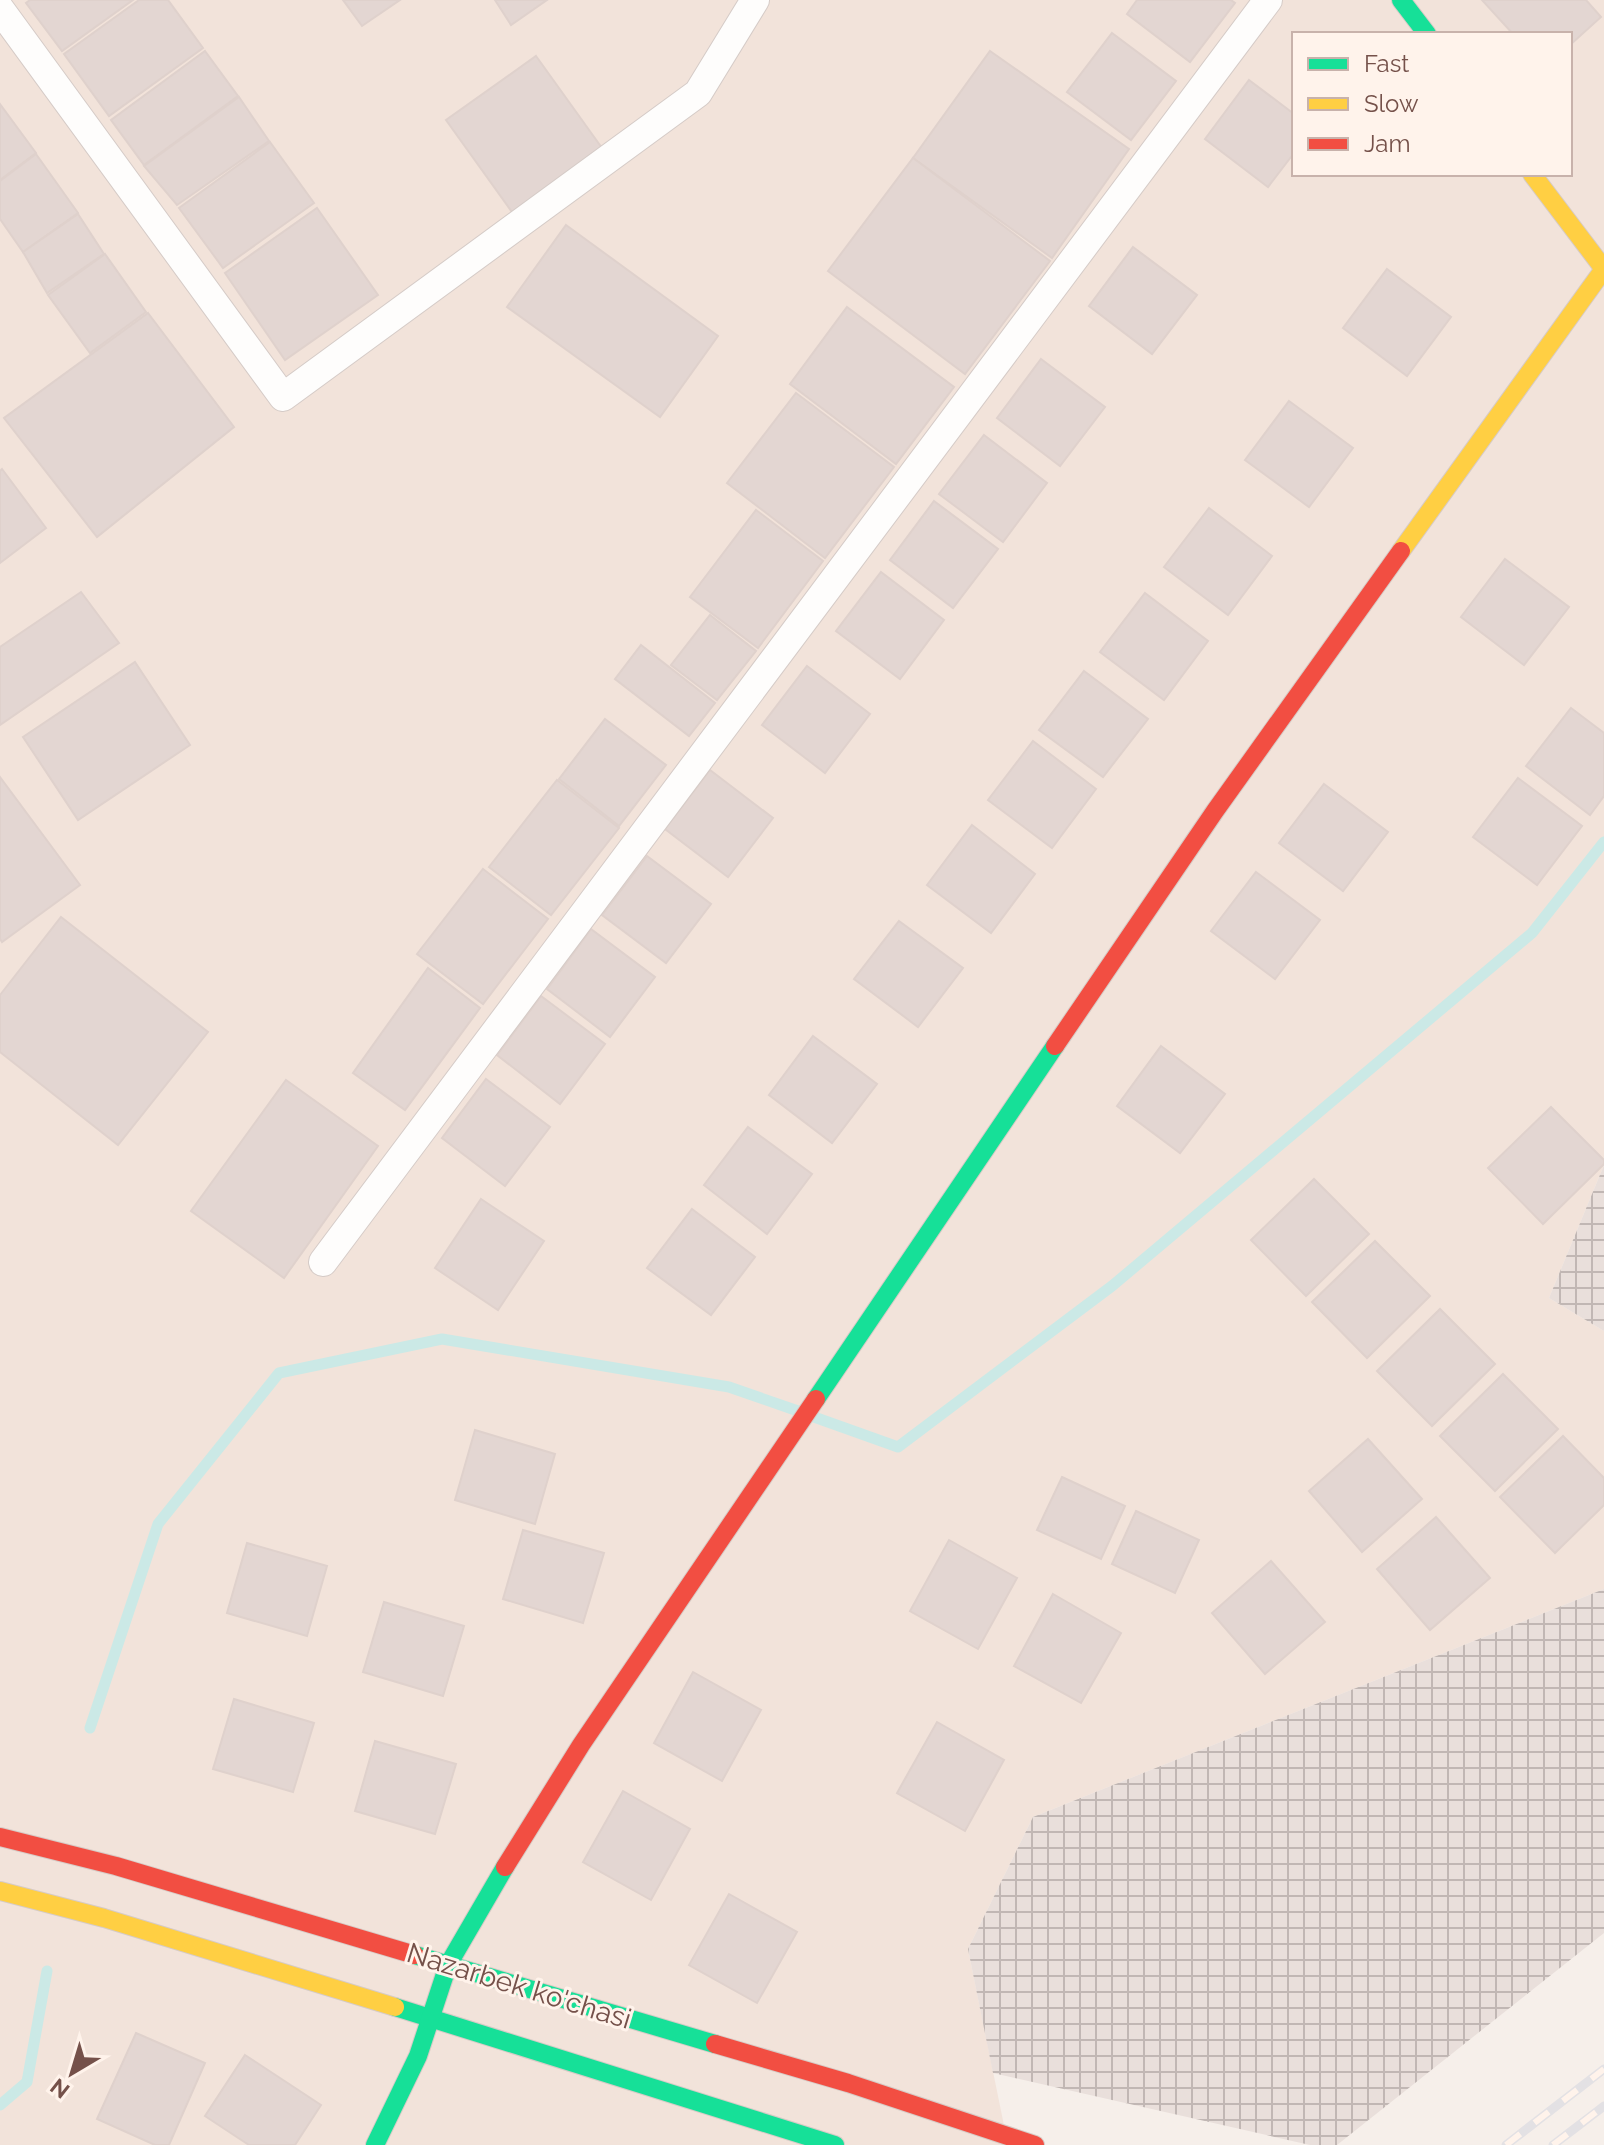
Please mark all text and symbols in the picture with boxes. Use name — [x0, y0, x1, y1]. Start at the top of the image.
legend — [1292, 32, 1572, 176]
text: Fast — [1364, 49, 1409, 78]
text: Slow — [1364, 89, 1419, 118]
text: Jam — [1364, 129, 1410, 158]
street label: Nazarbek ko'chasi — [403, 1936, 635, 2036]
north arrow — [32, 2033, 112, 2113]
text: N — [45, 2073, 74, 2104]

